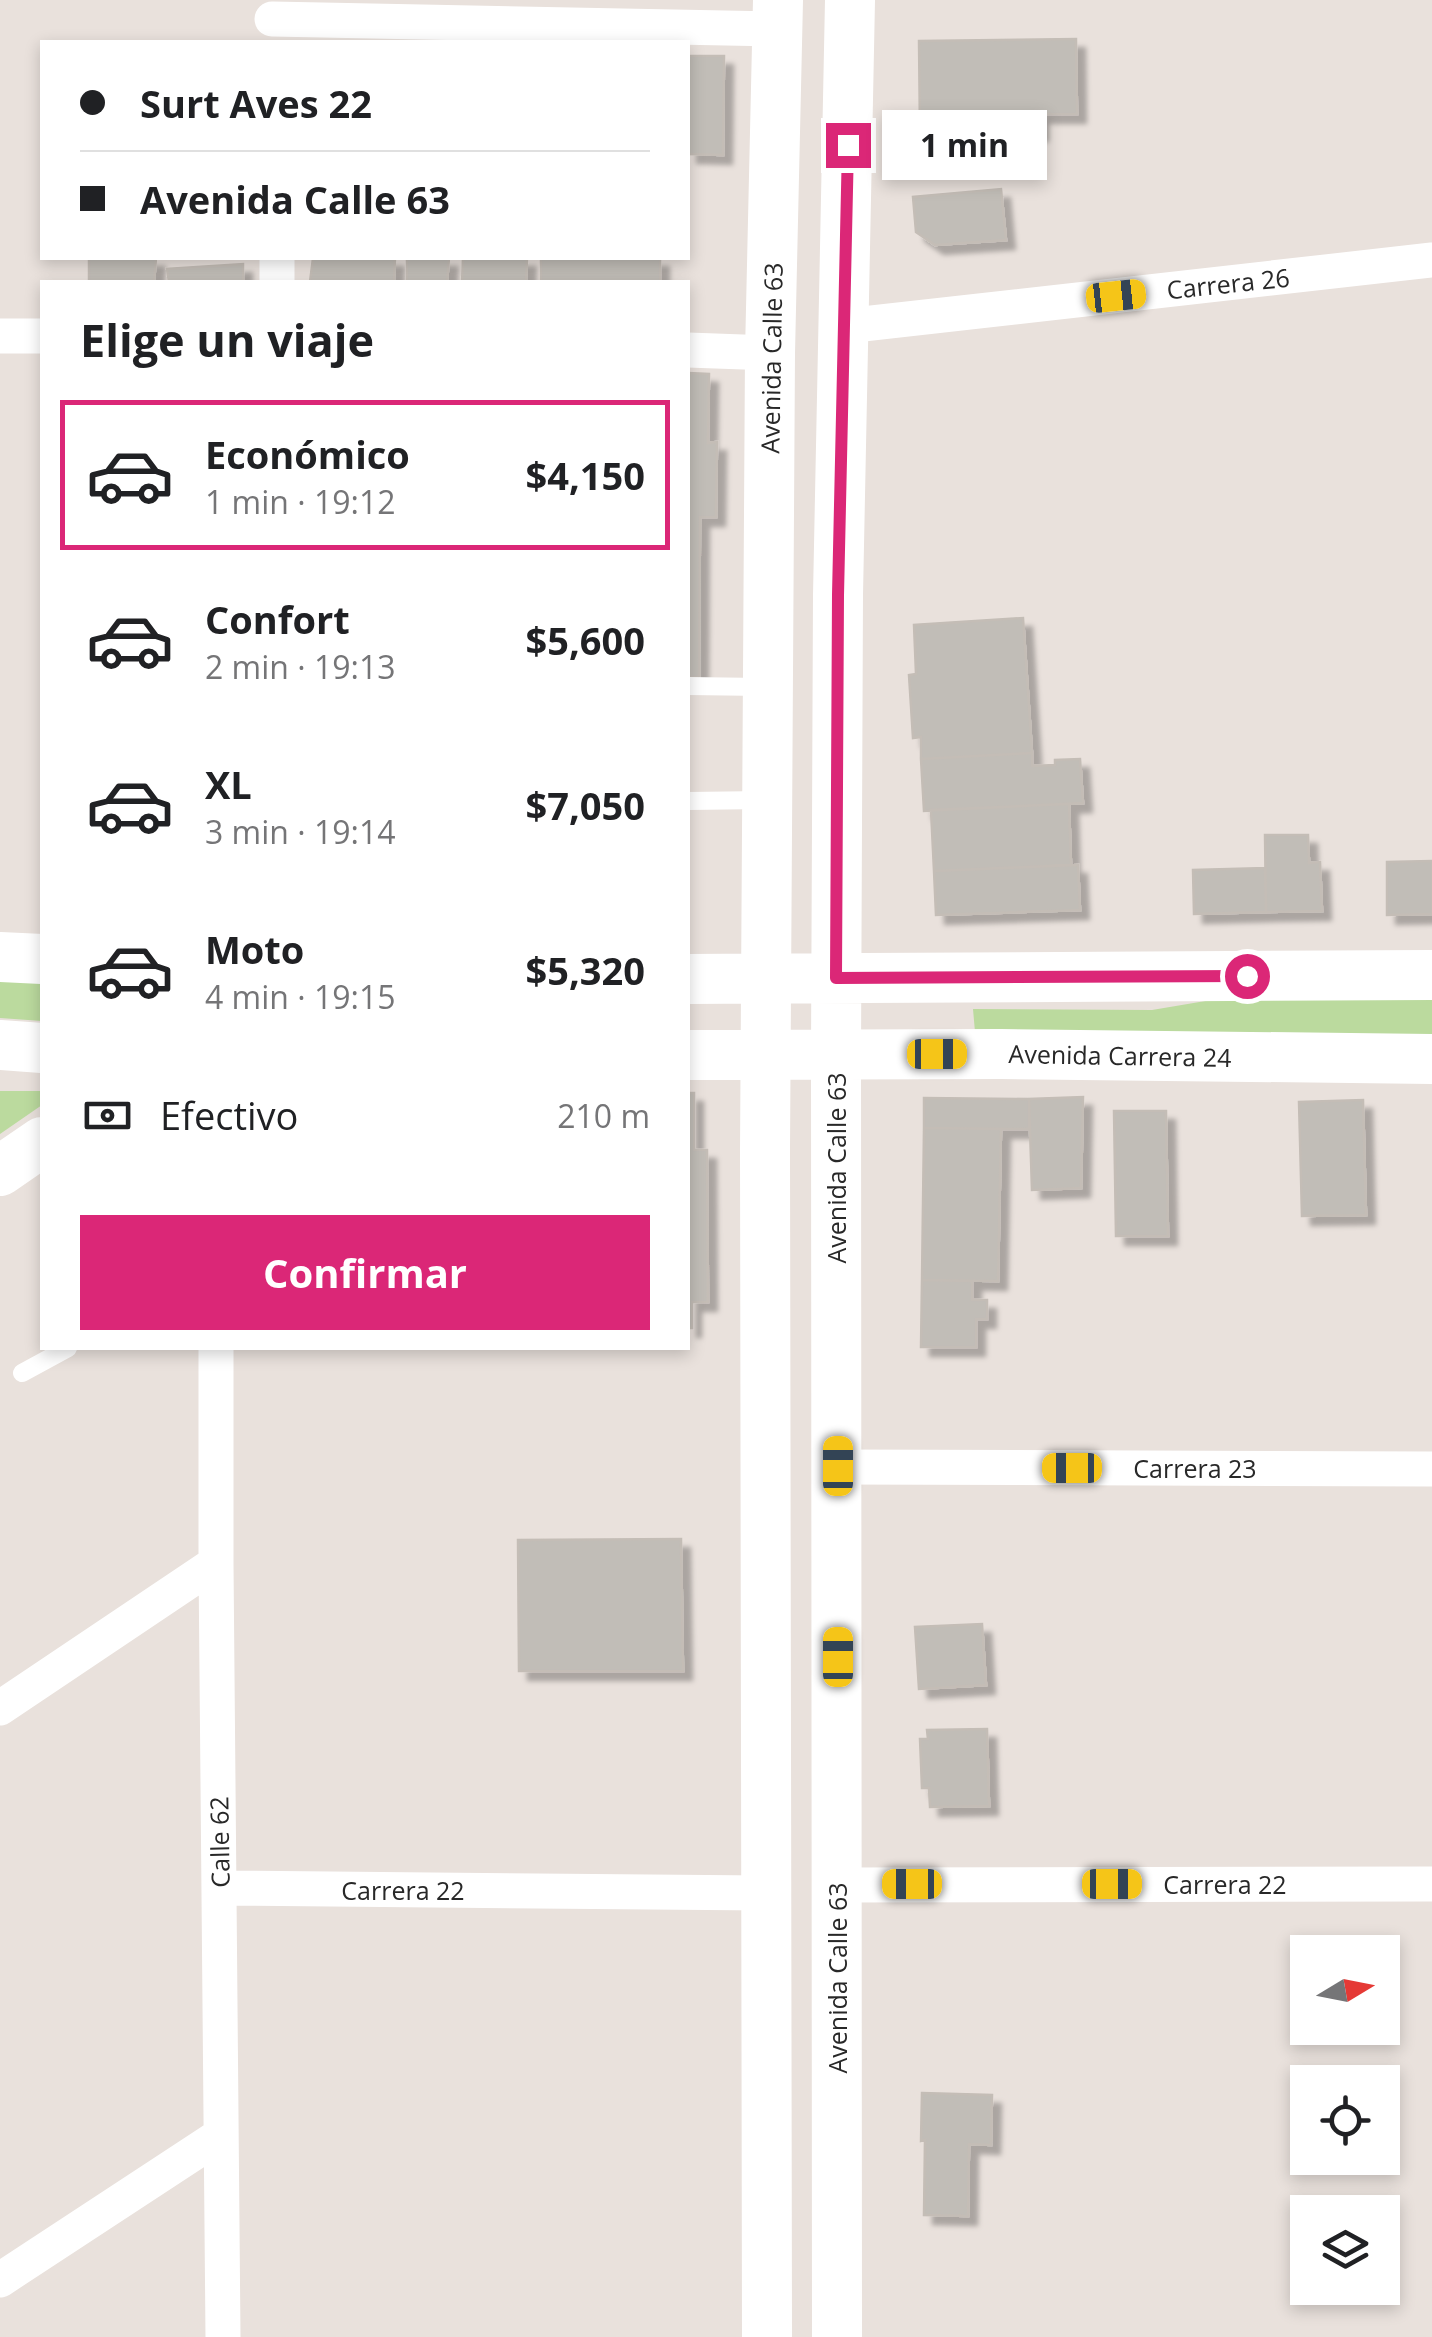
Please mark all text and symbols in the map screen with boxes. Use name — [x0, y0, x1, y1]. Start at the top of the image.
text: Surt Aves 22 — [140, 77, 372, 129]
callout: 1 min — [883, 110, 1048, 180]
route end — [826, 123, 871, 168]
text: 1 min — [920, 123, 1009, 166]
text: Avenida Calle 63 — [140, 173, 450, 225]
street label: Carrera 26 — [1165, 260, 1291, 306]
street label: Avenida Calle 63 — [752, 262, 790, 454]
car — [1085, 278, 1147, 314]
text: Elige un viaje — [80, 309, 374, 370]
text: Económico — [205, 428, 410, 480]
icon: car — [85, 430, 175, 520]
text: $4,150 — [526, 449, 645, 501]
text: 1 min · 19:12 — [205, 480, 396, 523]
text: Confort — [205, 593, 350, 645]
icon: car — [85, 595, 175, 685]
text: $5,600 — [526, 614, 645, 666]
text: 2 min · 19:13 — [205, 645, 396, 688]
text: XL — [205, 758, 252, 810]
icon: car — [85, 760, 175, 850]
text: $7,050 — [526, 779, 645, 831]
text: 3 min · 19:14 — [205, 810, 396, 853]
text: Moto — [205, 923, 304, 975]
icon: car — [85, 925, 175, 1015]
text: $5,320 — [526, 944, 645, 996]
route start — [1225, 954, 1270, 999]
text: 4 min · 19:15 — [205, 975, 396, 1018]
street label: Avenida Carrera 24 — [1008, 1036, 1232, 1074]
car — [907, 1039, 967, 1069]
street label: Avenida Calle 63 — [819, 1072, 853, 1264]
icon: cash — [80, 1088, 135, 1143]
text: Efectivo — [160, 1089, 298, 1141]
text: 210 m — [557, 1094, 650, 1137]
button: Confirmar — [80, 1215, 650, 1330]
car — [823, 1436, 853, 1496]
street label: Carrera 23 — [1133, 1451, 1257, 1485]
car — [1042, 1453, 1102, 1483]
car — [823, 1627, 853, 1687]
street label: Calle 62 — [201, 1796, 237, 1888]
street label: Carrera 22 — [1163, 1867, 1287, 1901]
car — [882, 1869, 942, 1899]
car — [1082, 1869, 1142, 1899]
street label: Carrera 22 — [341, 1873, 465, 1907]
street label: Avenida Calle 63 — [820, 1882, 854, 2074]
north arrow — [1290, 1935, 1400, 2045]
map controls — [1290, 1935, 1400, 2305]
button: locate — [1290, 2065, 1400, 2175]
button: layers — [1290, 2195, 1400, 2305]

